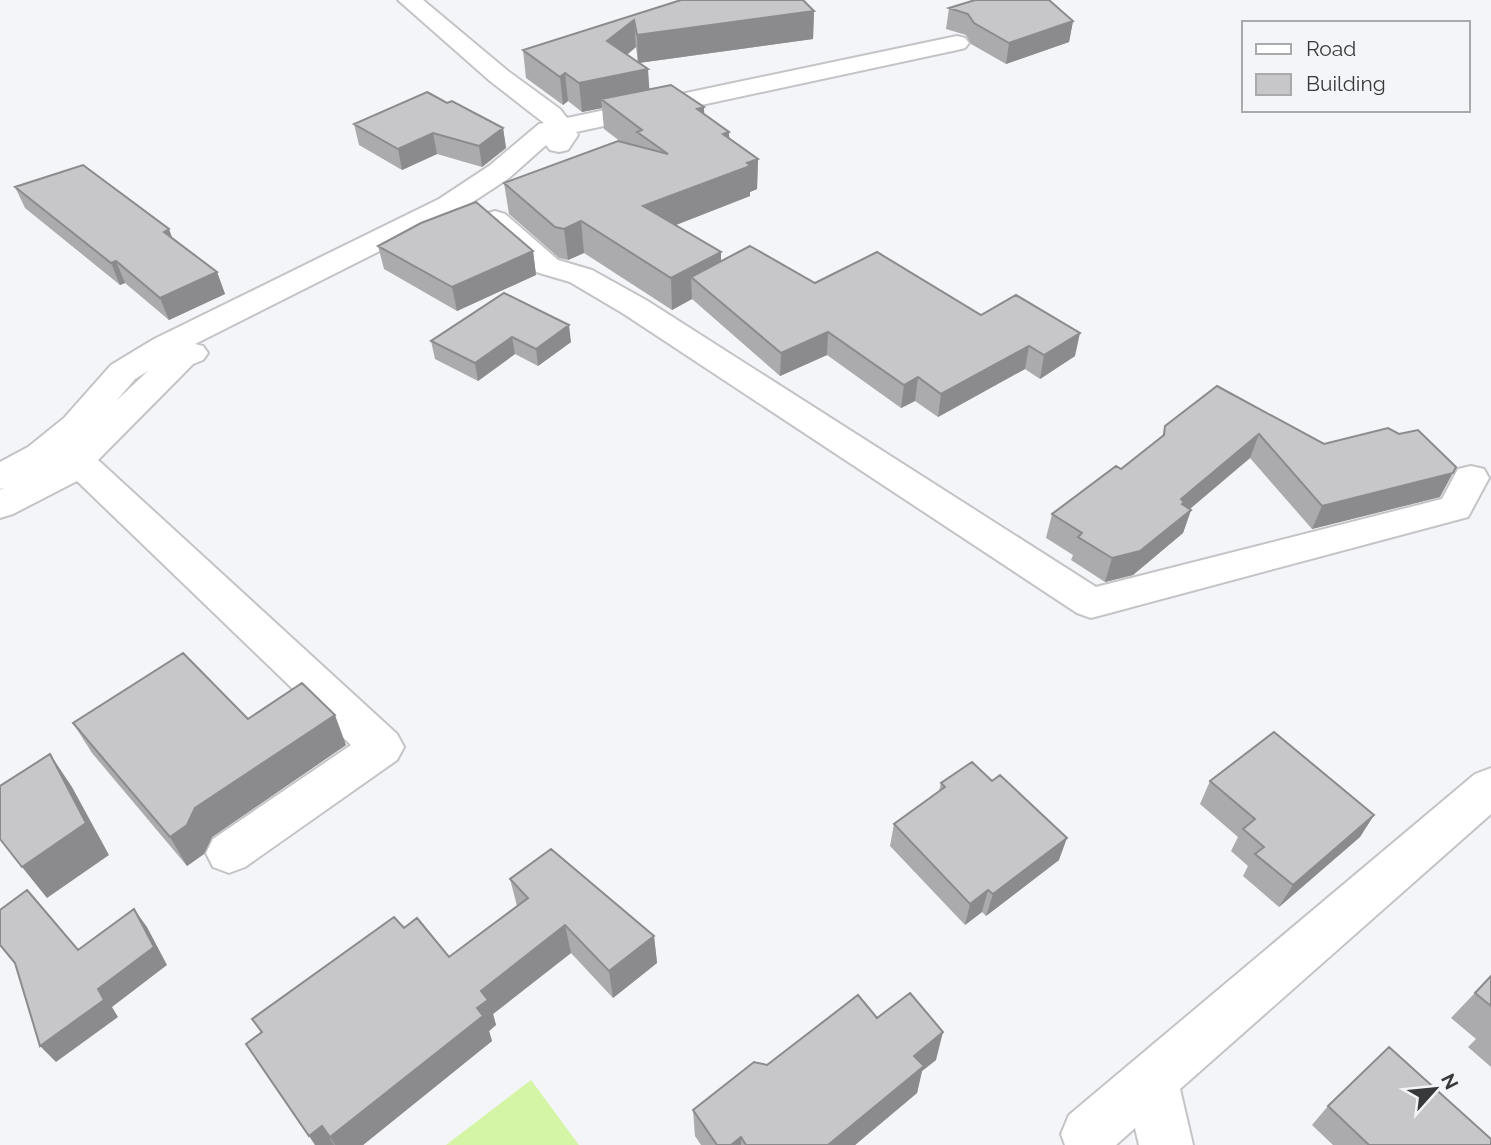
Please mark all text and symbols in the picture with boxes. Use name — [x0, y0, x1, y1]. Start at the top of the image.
legend — [1242, 21, 1470, 112]
text: Road — [1306, 36, 1356, 61]
text: Building — [1306, 71, 1386, 96]
north arrow — [1400, 1054, 1470, 1124]
text: N — [1437, 1070, 1463, 1093]

